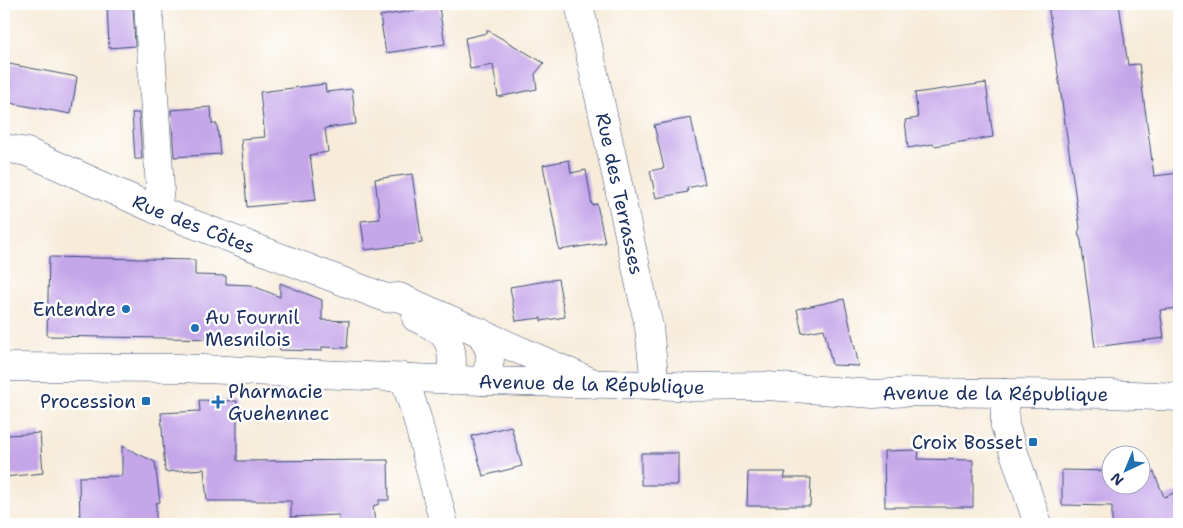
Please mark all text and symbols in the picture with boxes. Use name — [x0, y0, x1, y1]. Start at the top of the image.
street label: Rue des Terrasses — [590, 110, 650, 277]
street label: Rue des Côtes — [129, 188, 259, 259]
place label: Entendre — [33, 297, 116, 322]
marker: Entendre — [120, 303, 132, 315]
place label: Au Fournil Mesnilois — [205, 305, 299, 352]
marker: Au Fournil Mesnilois — [189, 322, 201, 334]
street label: Avenue de la République — [478, 368, 705, 400]
place label: Pharmacie Guehennec — [228, 379, 329, 426]
street label: Avenue de la République — [882, 379, 1108, 406]
place label: Procession — [40, 389, 136, 414]
marker: Procession — [140, 395, 152, 407]
marker: Pharmacie Guehennec — [212, 396, 224, 408]
place label: Croix Bosset — [912, 430, 1023, 455]
marker: Croix Bosset — [1027, 436, 1039, 448]
north arrow — [1100, 446, 1150, 496]
text: N — [1107, 469, 1127, 490]

